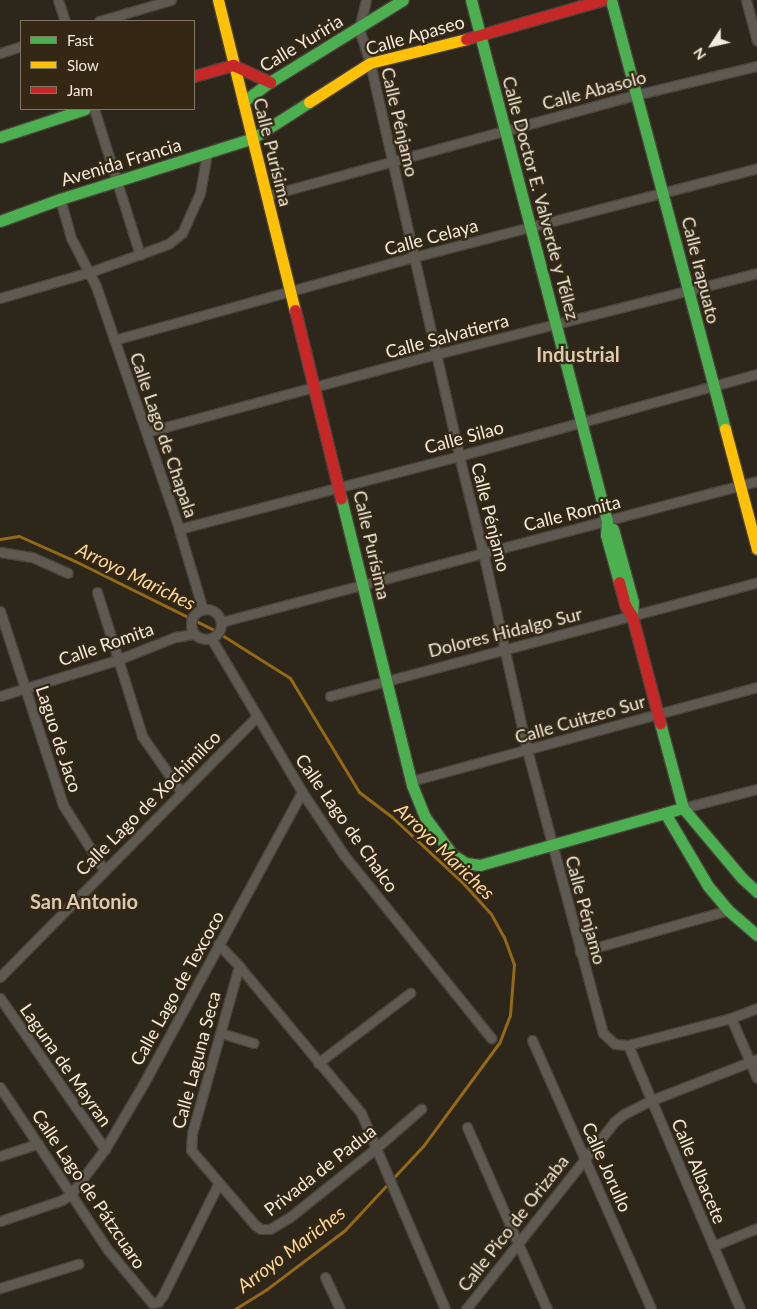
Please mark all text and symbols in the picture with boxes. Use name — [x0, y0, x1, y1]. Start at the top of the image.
street label: Calle Yuriria — [255, 10, 347, 76]
street label: Calle Apaseo — [363, 11, 467, 59]
legend — [20, 20, 195, 110]
north arrow — [687, 20, 737, 70]
text: Fast — [67, 31, 94, 49]
text: N — [689, 45, 709, 63]
text: Slow — [67, 56, 99, 74]
street label: Calle Pénjamo — [377, 65, 423, 179]
street label: Calle Abasolo — [539, 66, 649, 114]
street label: Calle Doctor E. Valverde y Téllez — [498, 73, 584, 323]
text: Jam — [67, 81, 93, 99]
street label: Calle Purísima — [249, 95, 297, 209]
street label: Avenida Francia — [58, 133, 184, 191]
street label: Calle Celaya — [382, 214, 480, 260]
street label: Calle Irapuato — [677, 214, 725, 326]
street label: Calle Salvatierra — [383, 309, 511, 363]
district label: Industrial — [536, 342, 620, 366]
street label: Calle Lago de Chapala — [126, 350, 202, 520]
street label: Calle Silao — [422, 416, 506, 458]
street label: Calle Pénjamo — [467, 460, 515, 574]
street label: Calle Purísima — [349, 488, 395, 602]
street label: Calle Romita — [521, 491, 623, 535]
water label: Arroyo Mariches — [73, 537, 199, 615]
street label: Dolores Hidalgo Sur — [426, 602, 584, 662]
street label: Calle Romita — [56, 618, 156, 670]
street label: Laguo de Jaco — [32, 683, 86, 795]
street label: Calle Cuitzeo Sur — [512, 690, 648, 748]
street label: Calle Lago de Xochimilco — [71, 726, 225, 880]
street label: Calle Lago de Chalco — [291, 750, 403, 896]
water label: Arroyo Mariches — [391, 798, 499, 904]
street label: Calle Pénjamo — [561, 853, 611, 967]
district label: San Antonio — [30, 889, 138, 913]
street label: Calle Lago de Texcoco — [125, 907, 229, 1069]
street label: Calle Laguna Seca — [167, 989, 225, 1131]
street label: Laguna de Mayran — [16, 999, 116, 1131]
street label: Calle Lago de Pátzcuaro — [28, 1105, 150, 1273]
street label: Calle Albacete — [667, 1115, 731, 1227]
street label: Calle Jorullo — [578, 1119, 636, 1215]
street label: Privada de Padua — [260, 1120, 380, 1220]
street label: Calle Pico de Orizaba — [453, 1150, 573, 1296]
water label: Arroyo Mariches — [232, 1201, 350, 1297]

